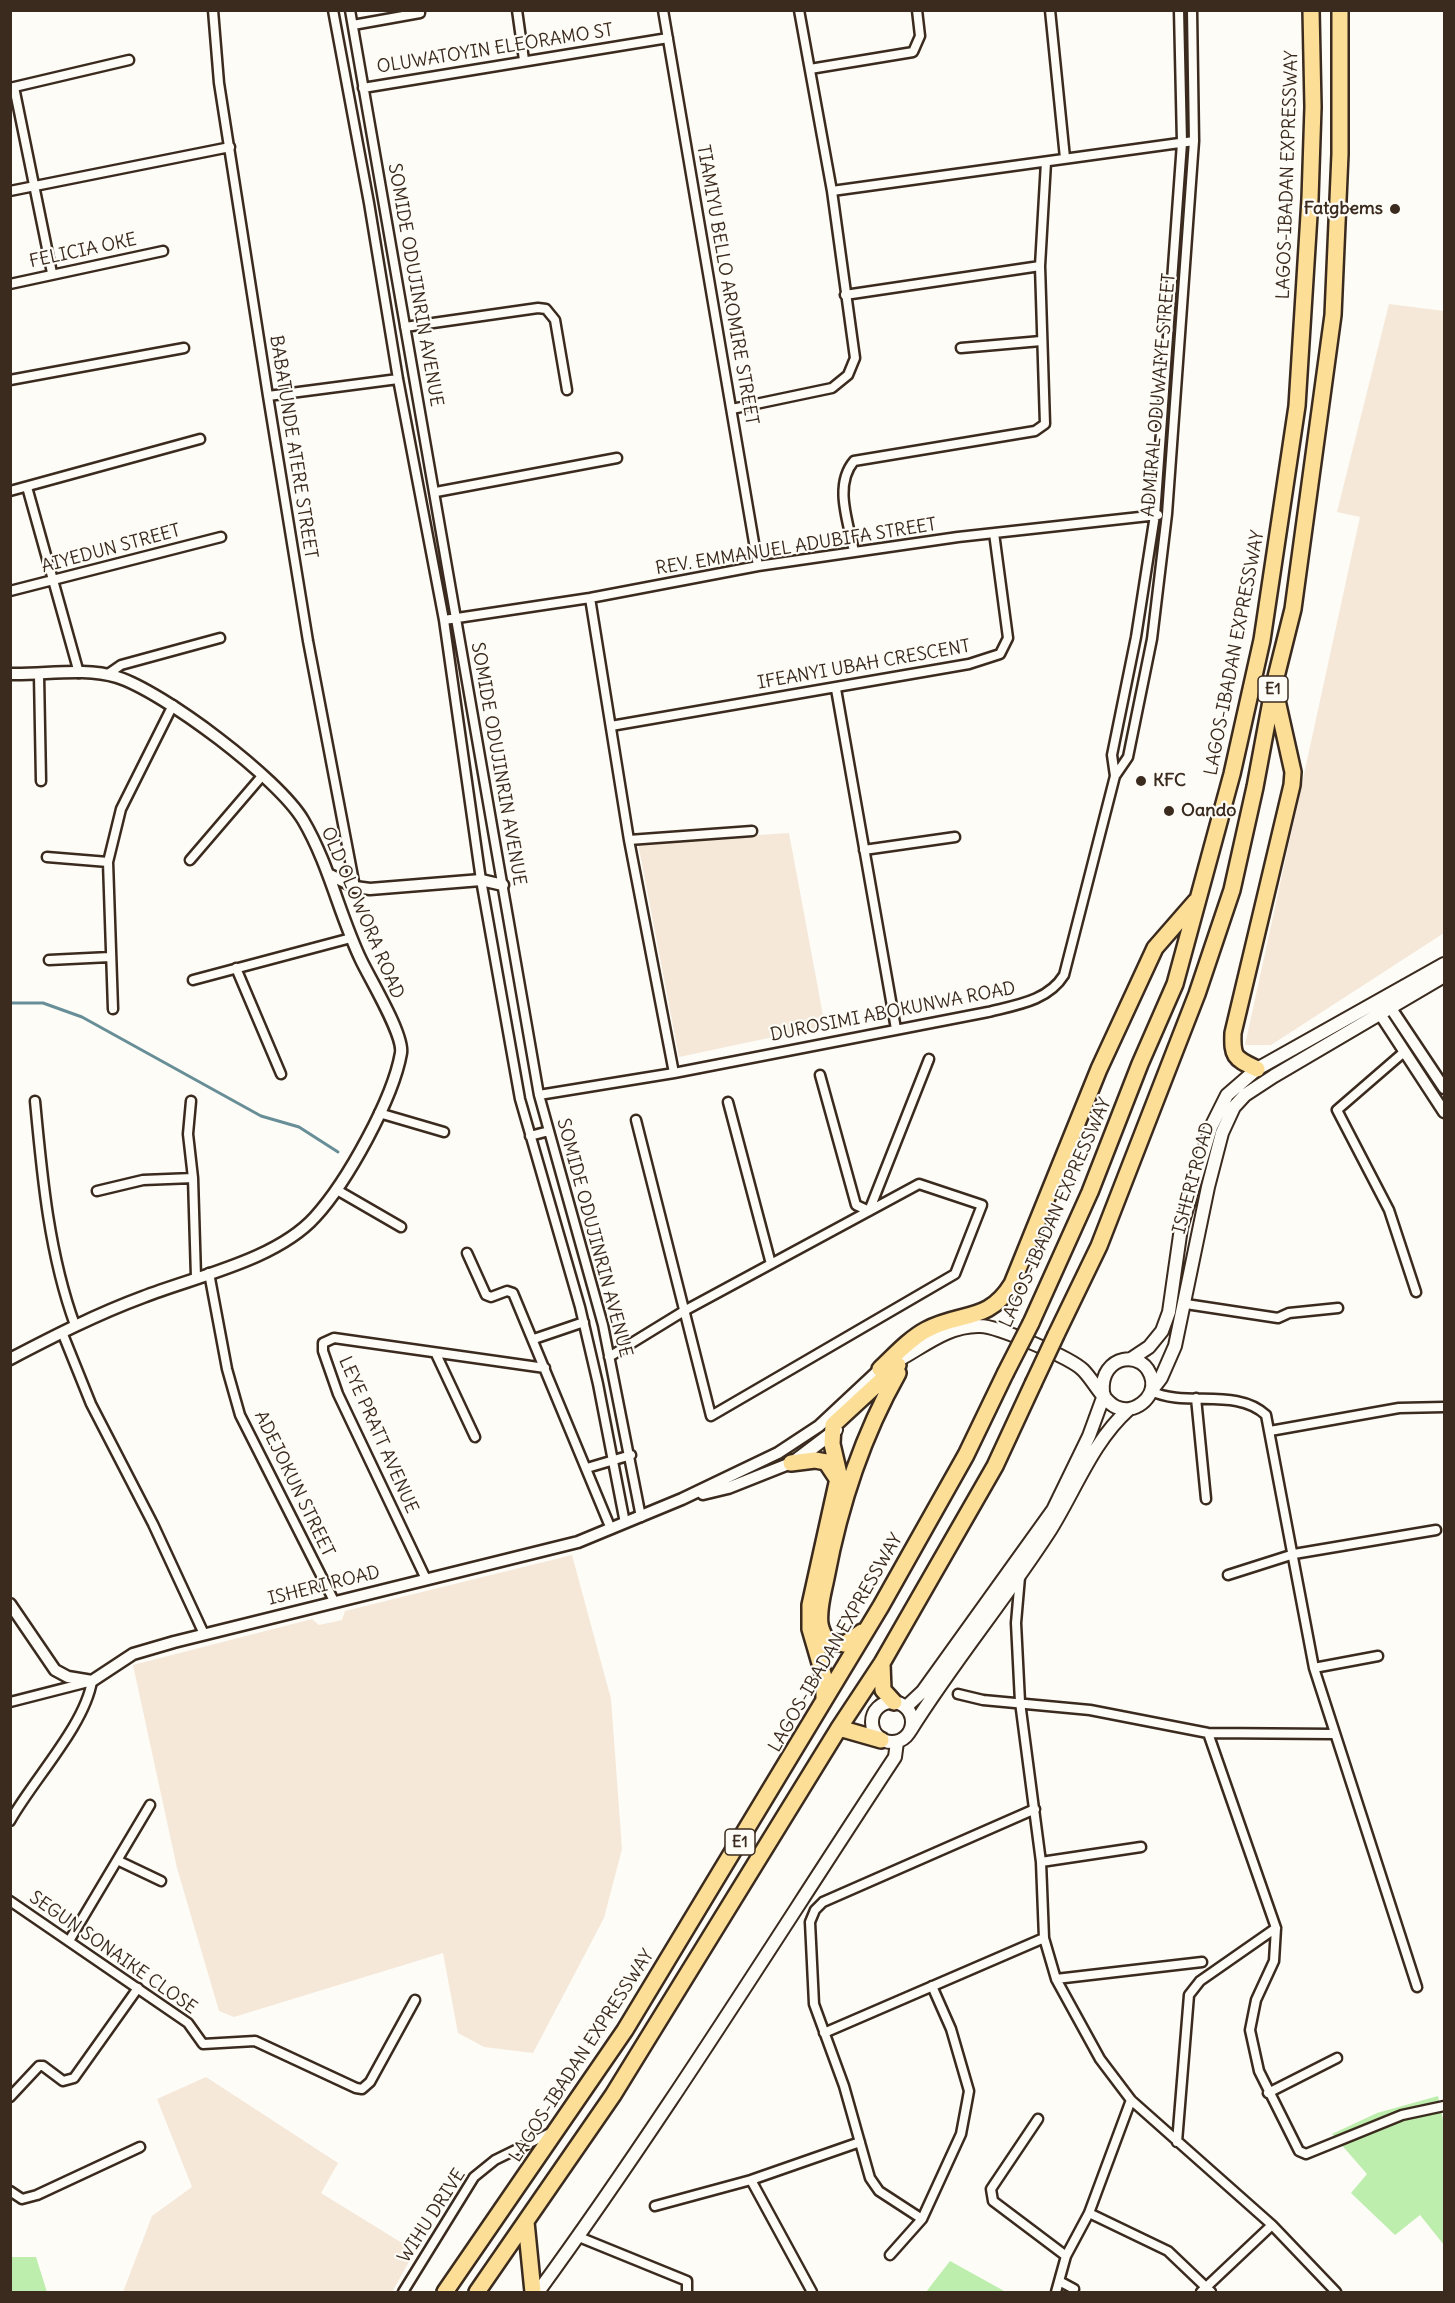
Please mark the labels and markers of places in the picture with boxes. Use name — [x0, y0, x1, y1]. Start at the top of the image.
place label: Fatgbems — [1304, 198, 1383, 220]
marker: Fatgbems — [1388, 202, 1402, 216]
place label: KFC — [1153, 770, 1186, 792]
marker: KFC — [1134, 774, 1148, 788]
place label: Oando — [1181, 800, 1236, 822]
marker: Oando — [1162, 804, 1176, 818]

